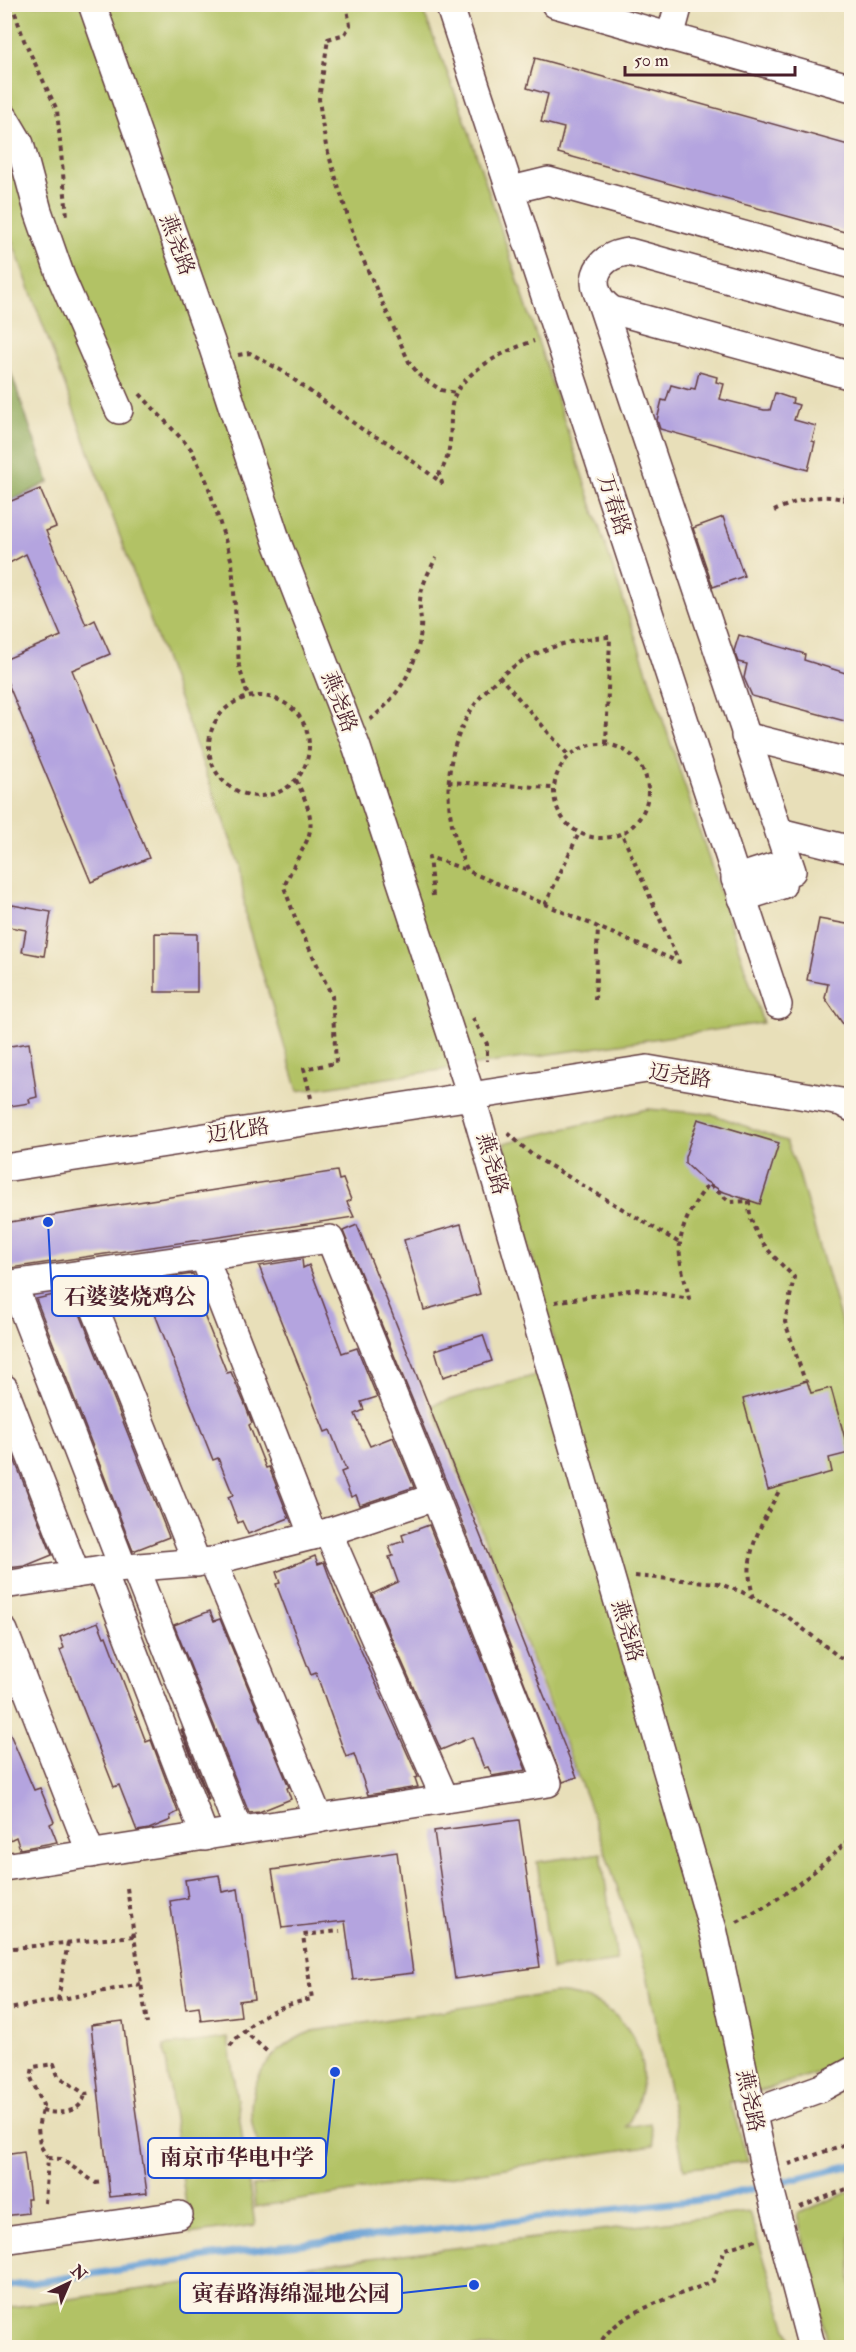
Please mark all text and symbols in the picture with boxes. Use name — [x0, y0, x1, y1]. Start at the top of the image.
scale bar — [625, 39, 794, 77]
text: 50 m — [634, 49, 669, 72]
street label: 燕尧路 — [154, 211, 200, 279]
street label: 万春路 — [591, 471, 637, 539]
street label: 燕尧路 — [315, 668, 363, 736]
street label: 迈尧路 — [647, 1058, 713, 1094]
street label: 迈化路 — [205, 1113, 271, 1149]
street label: 燕尧路 — [470, 1130, 514, 1198]
callout: 石婆婆烧鸡公 — [52, 1276, 208, 1316]
text: 石婆婆烧鸡公 — [64, 1283, 196, 1311]
street label: 燕尧路 — [605, 1597, 649, 1665]
street label: 燕尧路 — [730, 2067, 770, 2135]
callout: 南京市华电中学 — [148, 2138, 326, 2178]
text: 南京市华电中学 — [160, 2144, 314, 2172]
north arrow — [39, 2253, 99, 2313]
text: N — [66, 2260, 91, 2286]
callout: 寅春路海绵湿地公园 — [180, 2273, 402, 2313]
text: 寅春路海绵湿地公园 — [192, 2280, 390, 2308]

